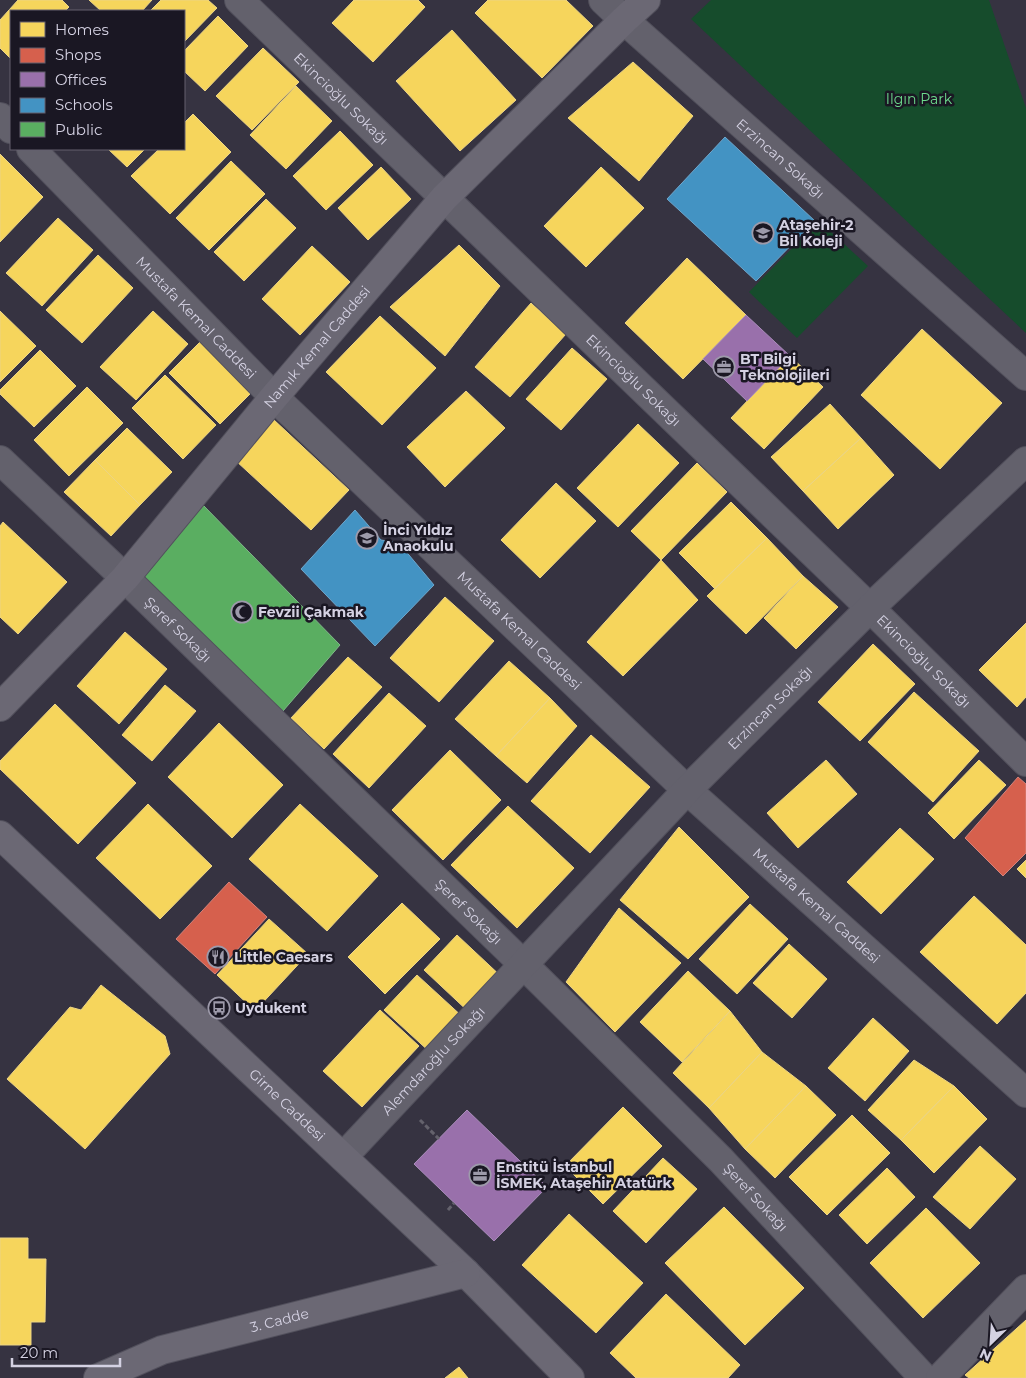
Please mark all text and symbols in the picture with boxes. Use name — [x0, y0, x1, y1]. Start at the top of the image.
legend — [10, 10, 185, 150]
text: Homes — [55, 20, 109, 39]
text: Shops — [55, 45, 101, 64]
street label: Ekincioğlu Sokağı — [290, 49, 393, 148]
text: Offices — [55, 70, 107, 89]
park label: Ilgın Park — [886, 90, 953, 108]
text: Schools — [55, 95, 113, 114]
street label: Erzincan Sokağı — [733, 115, 828, 202]
text: Public — [55, 120, 103, 139]
place label: Ataşehir-2 Bil Koleji — [778, 216, 854, 250]
school or university icon: Ataşehir-2 Bil Koleji — [751, 221, 775, 245]
street label: Mustafa Kemal Caddesi — [132, 252, 260, 383]
street label: Namık Kemal Caddesi — [260, 282, 374, 412]
street label: Ekincioğlu Sokağı — [582, 330, 685, 430]
place label: BT Bilgi Teknolojileri — [740, 350, 830, 384]
office icon: BT Bilgi Teknolojileri — [712, 355, 736, 379]
place label: İnci Yıldız Anaokulu — [382, 521, 454, 555]
school or university icon: İnci Yıldız Anaokulu — [355, 526, 379, 550]
street label: Mustafa Kemal Caddesi — [454, 567, 585, 694]
street label: Şeref Sokağı — [141, 593, 216, 666]
mosque icon: Fevzii Çakmak — [230, 600, 254, 624]
place label: Fevzii Çakmak — [258, 603, 365, 621]
street label: Ekincioğlu Sokağı — [873, 611, 975, 712]
street label: Erzincan Sokağı — [724, 662, 816, 753]
street label: Mustafa Kemal Caddesi — [749, 844, 884, 967]
street label: Şeref Sokağı — [432, 875, 506, 948]
restaurant icon: Little Caesars — [206, 945, 230, 969]
place label: Little Caesars — [234, 948, 333, 966]
bus stop icon: Uydukent — [207, 996, 231, 1020]
place label: Uydukent — [235, 999, 307, 1017]
street label: Alemdaroğlu Sokağı — [378, 1002, 489, 1119]
street label: Girne Caddesi — [245, 1065, 329, 1145]
place label: Enstitü İstanbul İSMEK, Ataşehir Atatürk — [496, 1158, 672, 1192]
street label: Şeref Sokağı — [720, 1160, 792, 1235]
office icon: Enstitü İstanbul İSMEK, Ataşehir Atatürk — [468, 1163, 492, 1187]
street label: 3. Cadde — [248, 1304, 311, 1336]
north arrow — [966, 1318, 1016, 1368]
scale bar — [12, 1336, 120, 1368]
text: 20 m — [20, 1343, 58, 1362]
text: N — [977, 1344, 994, 1365]

